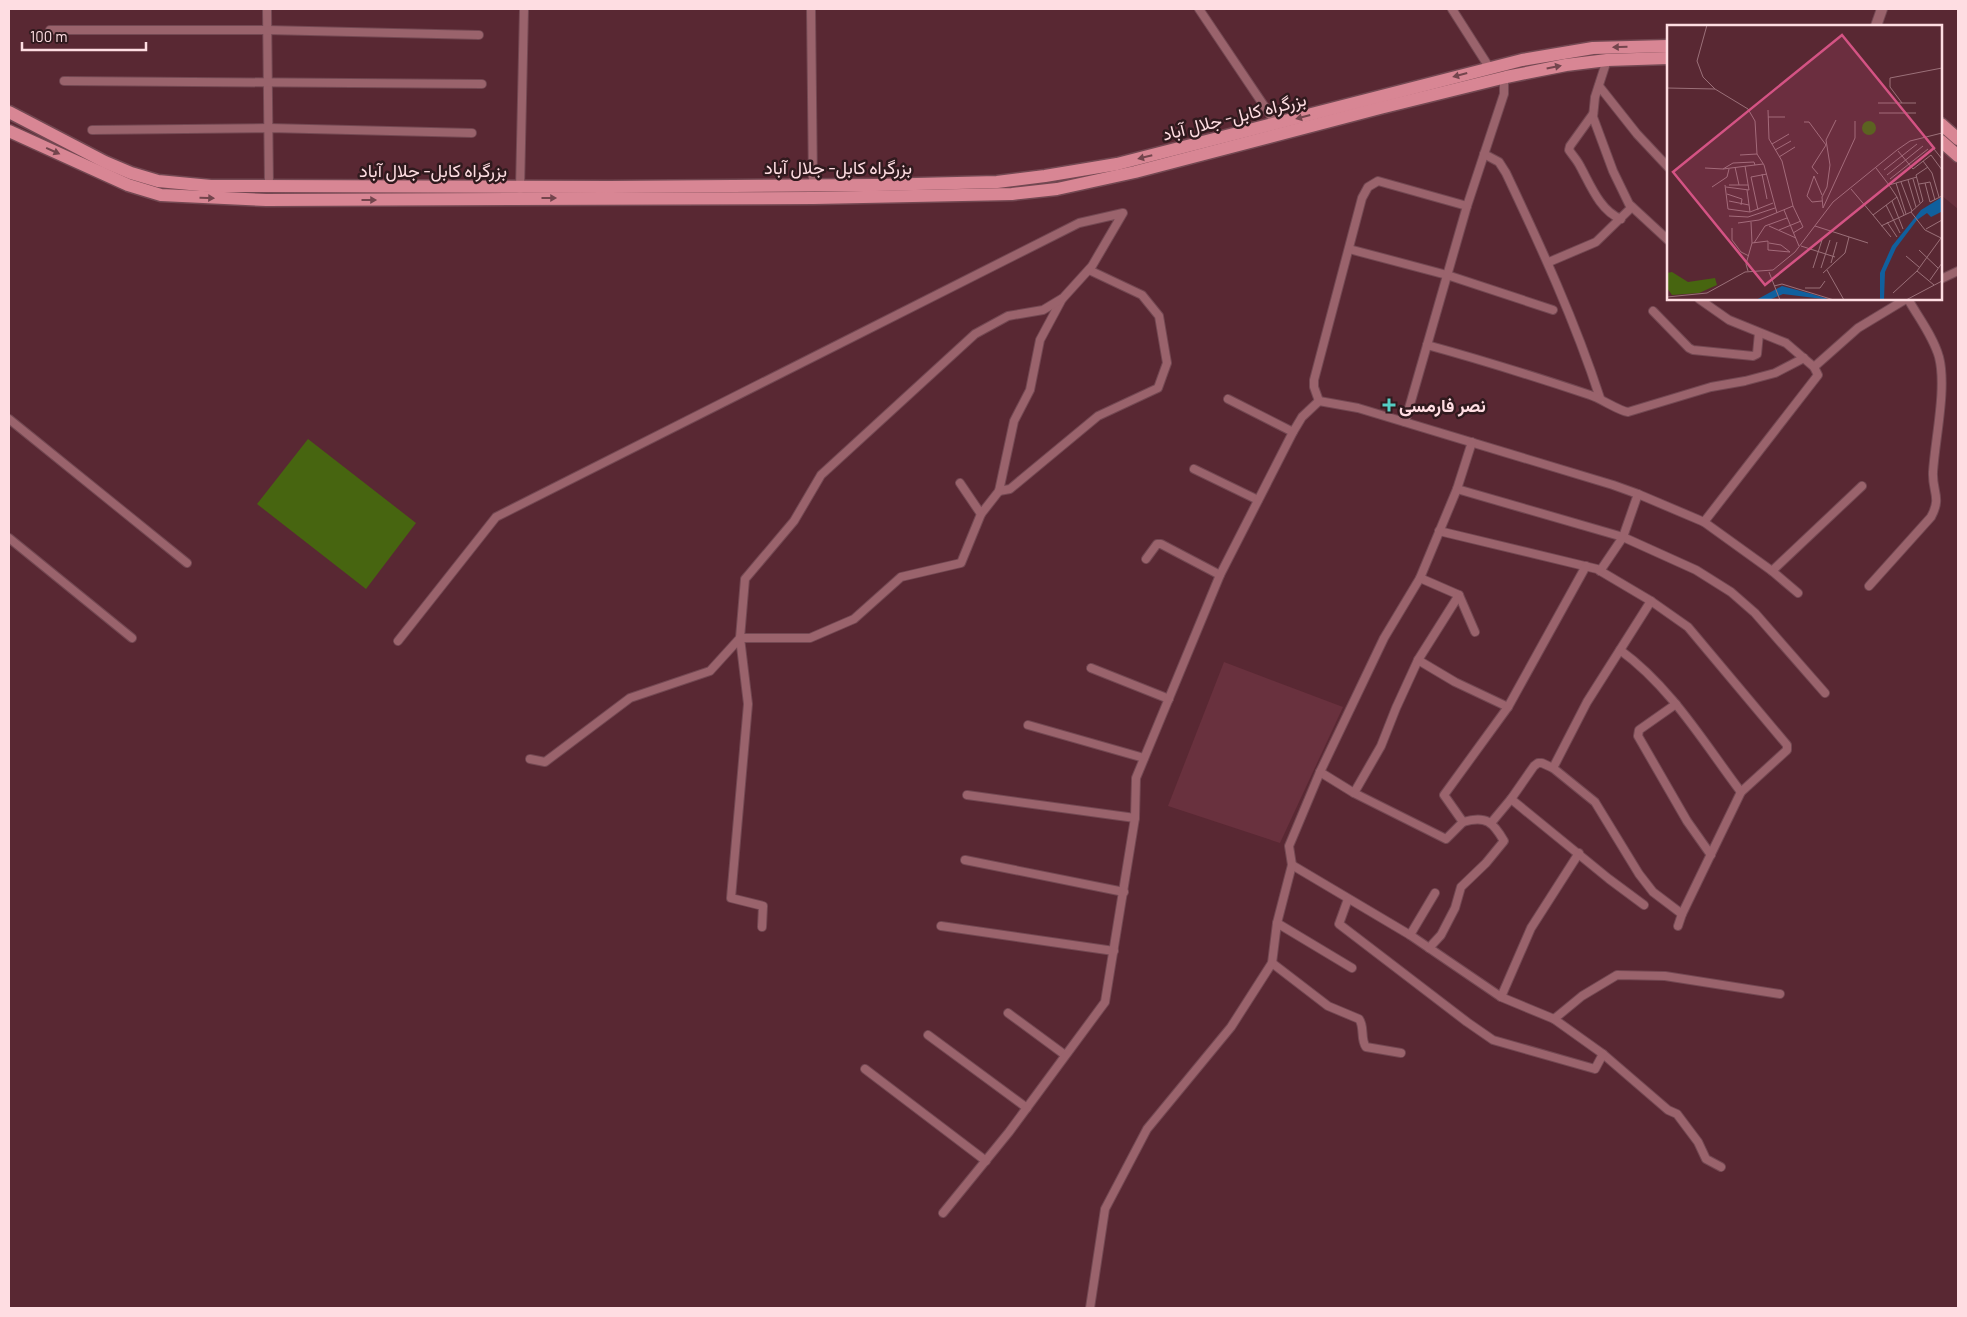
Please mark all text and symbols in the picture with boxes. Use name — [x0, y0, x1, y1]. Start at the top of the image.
scale bar — [22, 20, 146, 52]
inset map — [1667, 25, 1942, 300]
text: 100 m — [30, 27, 68, 45]
one-way arrow — [1611, 43, 1627, 51]
one-way arrow — [1547, 63, 1563, 71]
one-way arrow — [1452, 72, 1467, 80]
street label: بزرگراه کابل- جلال آباد — [1160, 87, 1309, 146]
one-way arrow — [1295, 113, 1310, 121]
one-way arrow — [46, 147, 60, 155]
one-way arrow — [1138, 153, 1153, 161]
street label: بزرگراه کابل- جلال آباد — [764, 156, 912, 179]
street label: بزرگراه کابل- جلال آباد — [359, 159, 507, 182]
one-way arrow — [541, 194, 557, 202]
one-way arrow — [199, 195, 215, 203]
one-way arrow — [361, 196, 377, 204]
place label: نصر فارمسی — [1399, 394, 1486, 417]
marker: نصر فارمسی — [1383, 399, 1395, 411]

